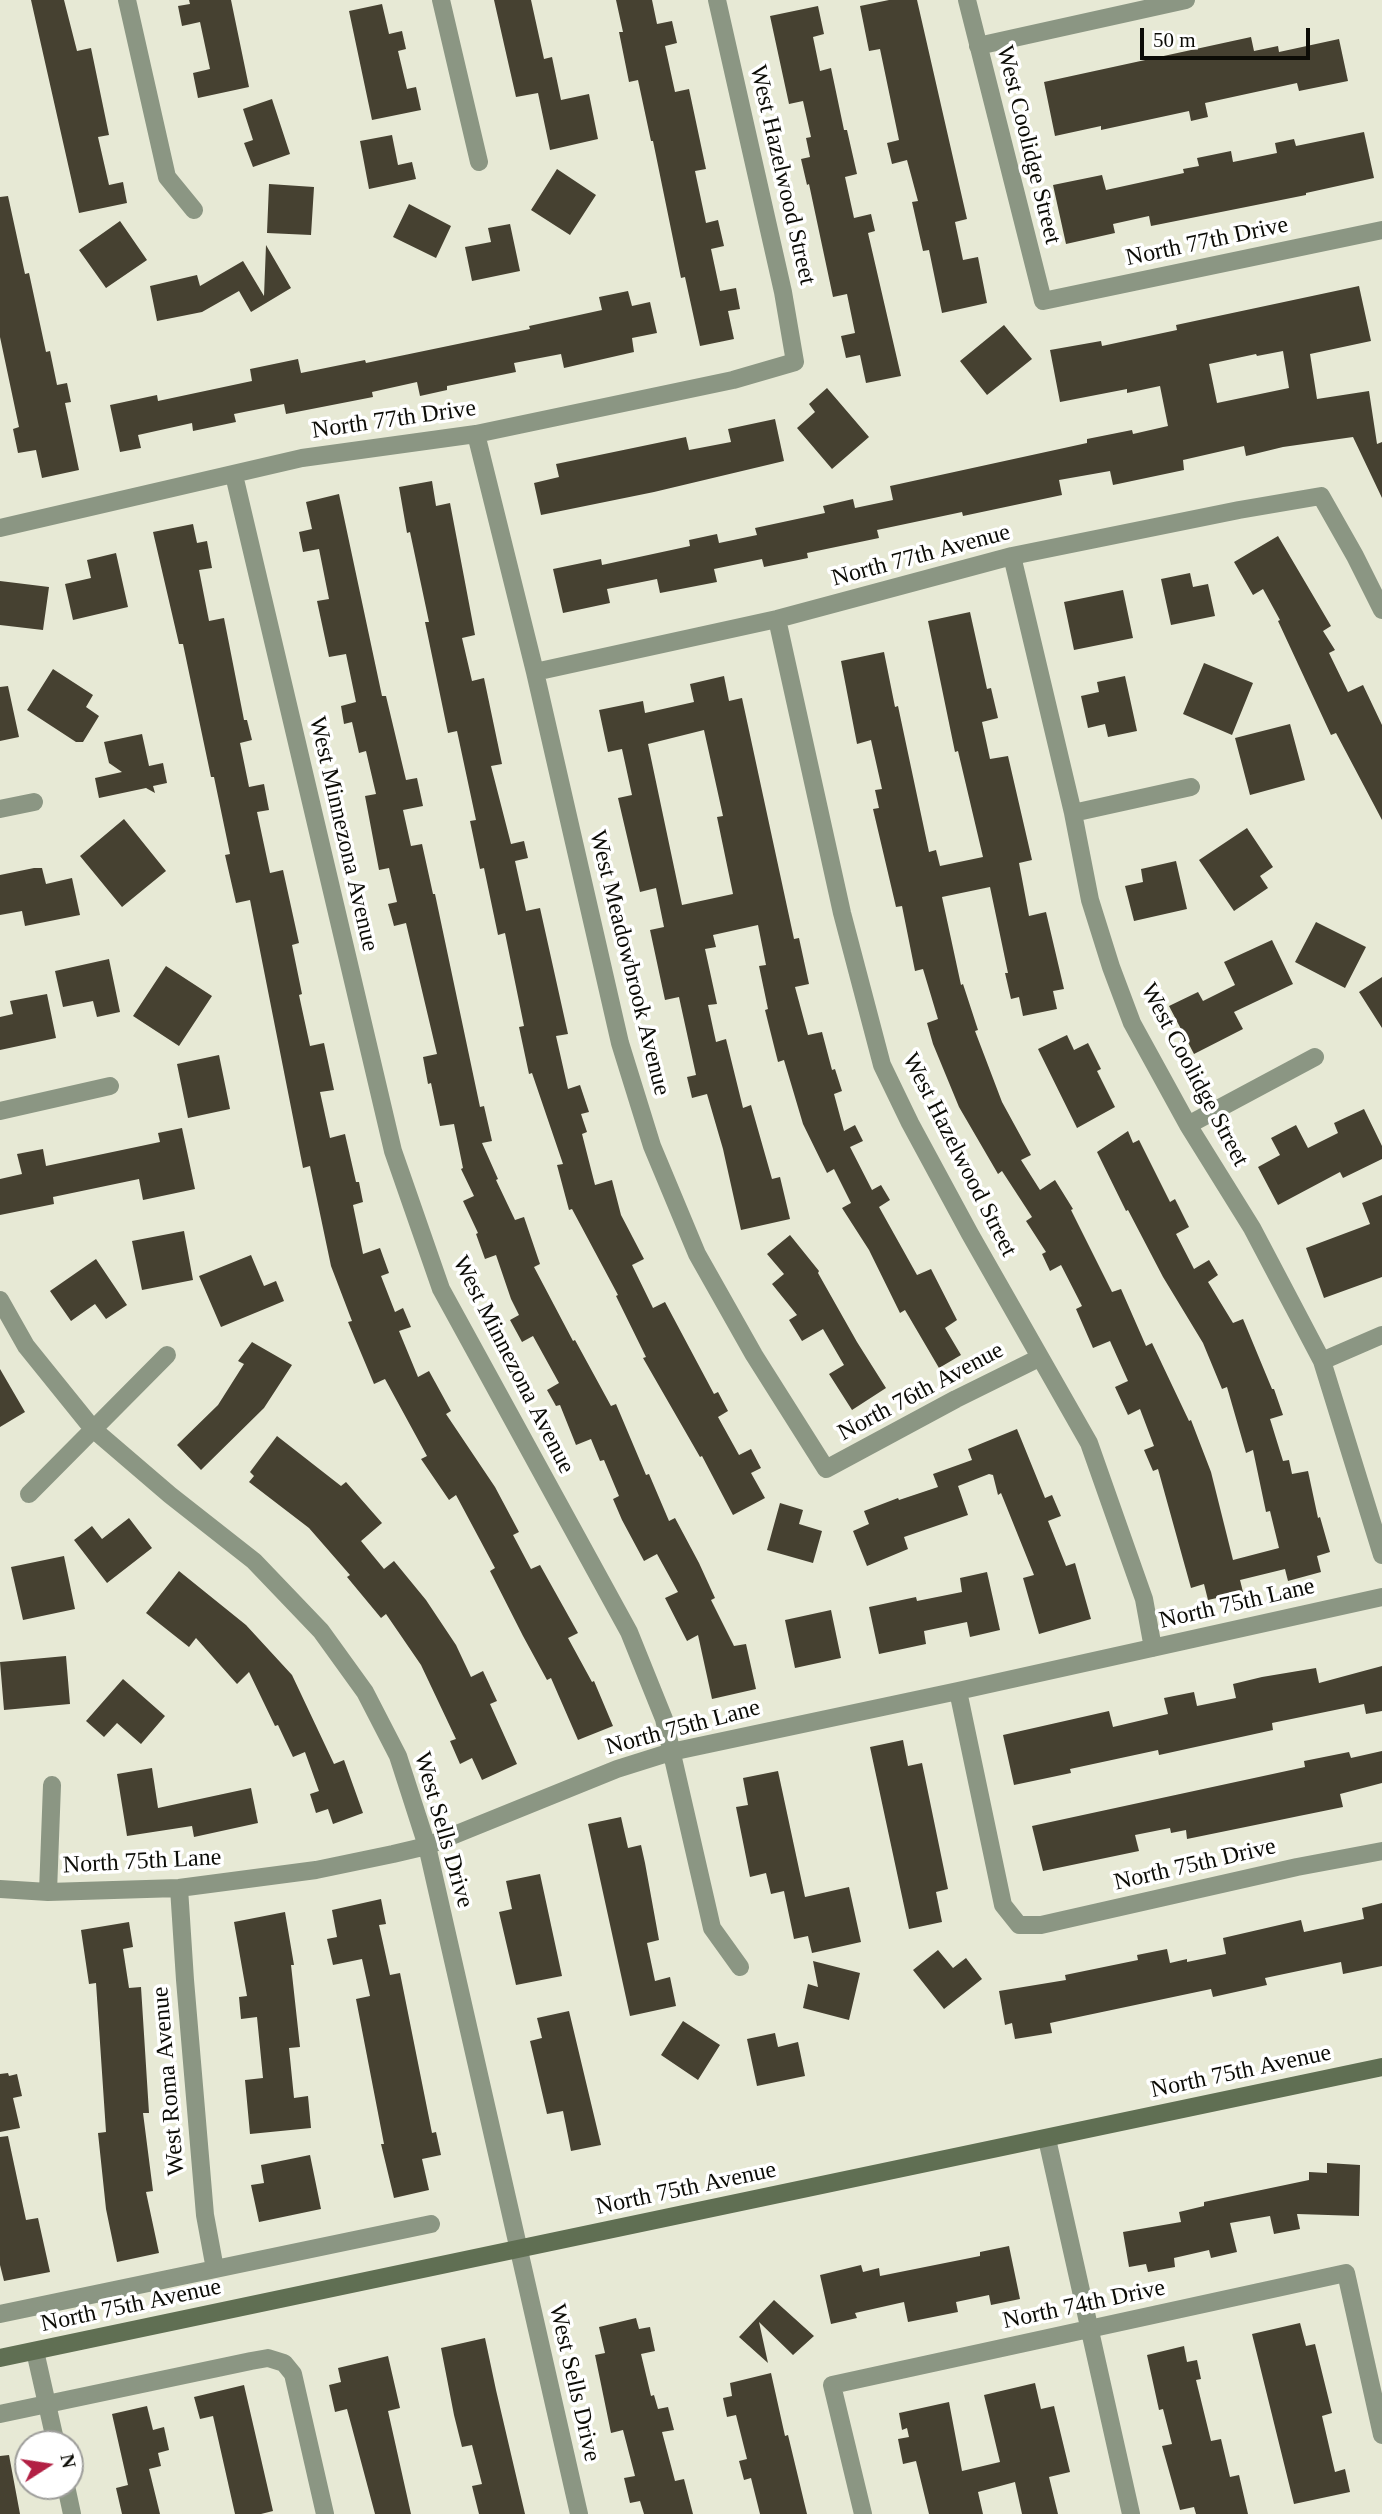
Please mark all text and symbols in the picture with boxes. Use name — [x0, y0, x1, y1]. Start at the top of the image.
scale bar — [1144, 14, 1314, 58]
text: 50 m — [1153, 28, 1196, 52]
street label: West Coolidge Street — [989, 43, 1067, 247]
street label: West Hazelwood Street — [743, 62, 821, 288]
street label: North 77th Drive — [1123, 211, 1291, 273]
street label: North 77th Drive — [310, 394, 478, 446]
street label: North 77th Avenue — [829, 518, 1013, 594]
street label: West Minnezona Avenue — [302, 714, 384, 954]
street label: West Meadowbrook Avenue — [582, 827, 676, 1099]
street label: West Coolidge Street — [1134, 978, 1254, 1172]
street label: West Hazelwood Street — [895, 1048, 1023, 1262]
street label: West Minnezona Avenue — [446, 1251, 580, 1479]
street label: North 76th Avenue — [833, 1336, 1009, 1448]
street label: North 75th Lane — [1156, 1572, 1318, 1636]
street label: North 75th Lane — [603, 1694, 763, 1762]
street label: West Sells Drive — [407, 1749, 479, 1911]
street label: North 75th Drive — [1111, 1832, 1279, 1898]
street label: North 75th Lane — [62, 1843, 222, 1881]
street label: West Roma Avenue — [146, 1985, 192, 2177]
street label: North 75th Avenue — [1148, 2039, 1334, 2105]
street label: North 75th Avenue — [593, 2156, 779, 2222]
street label: North 75th Avenue — [38, 2273, 224, 2339]
street label: North 74th Drive — [1000, 2274, 1168, 2336]
street label: West Sells Drive — [542, 2301, 606, 2465]
north arrow — [14, 2430, 84, 2500]
text: N — [56, 2452, 80, 2470]

